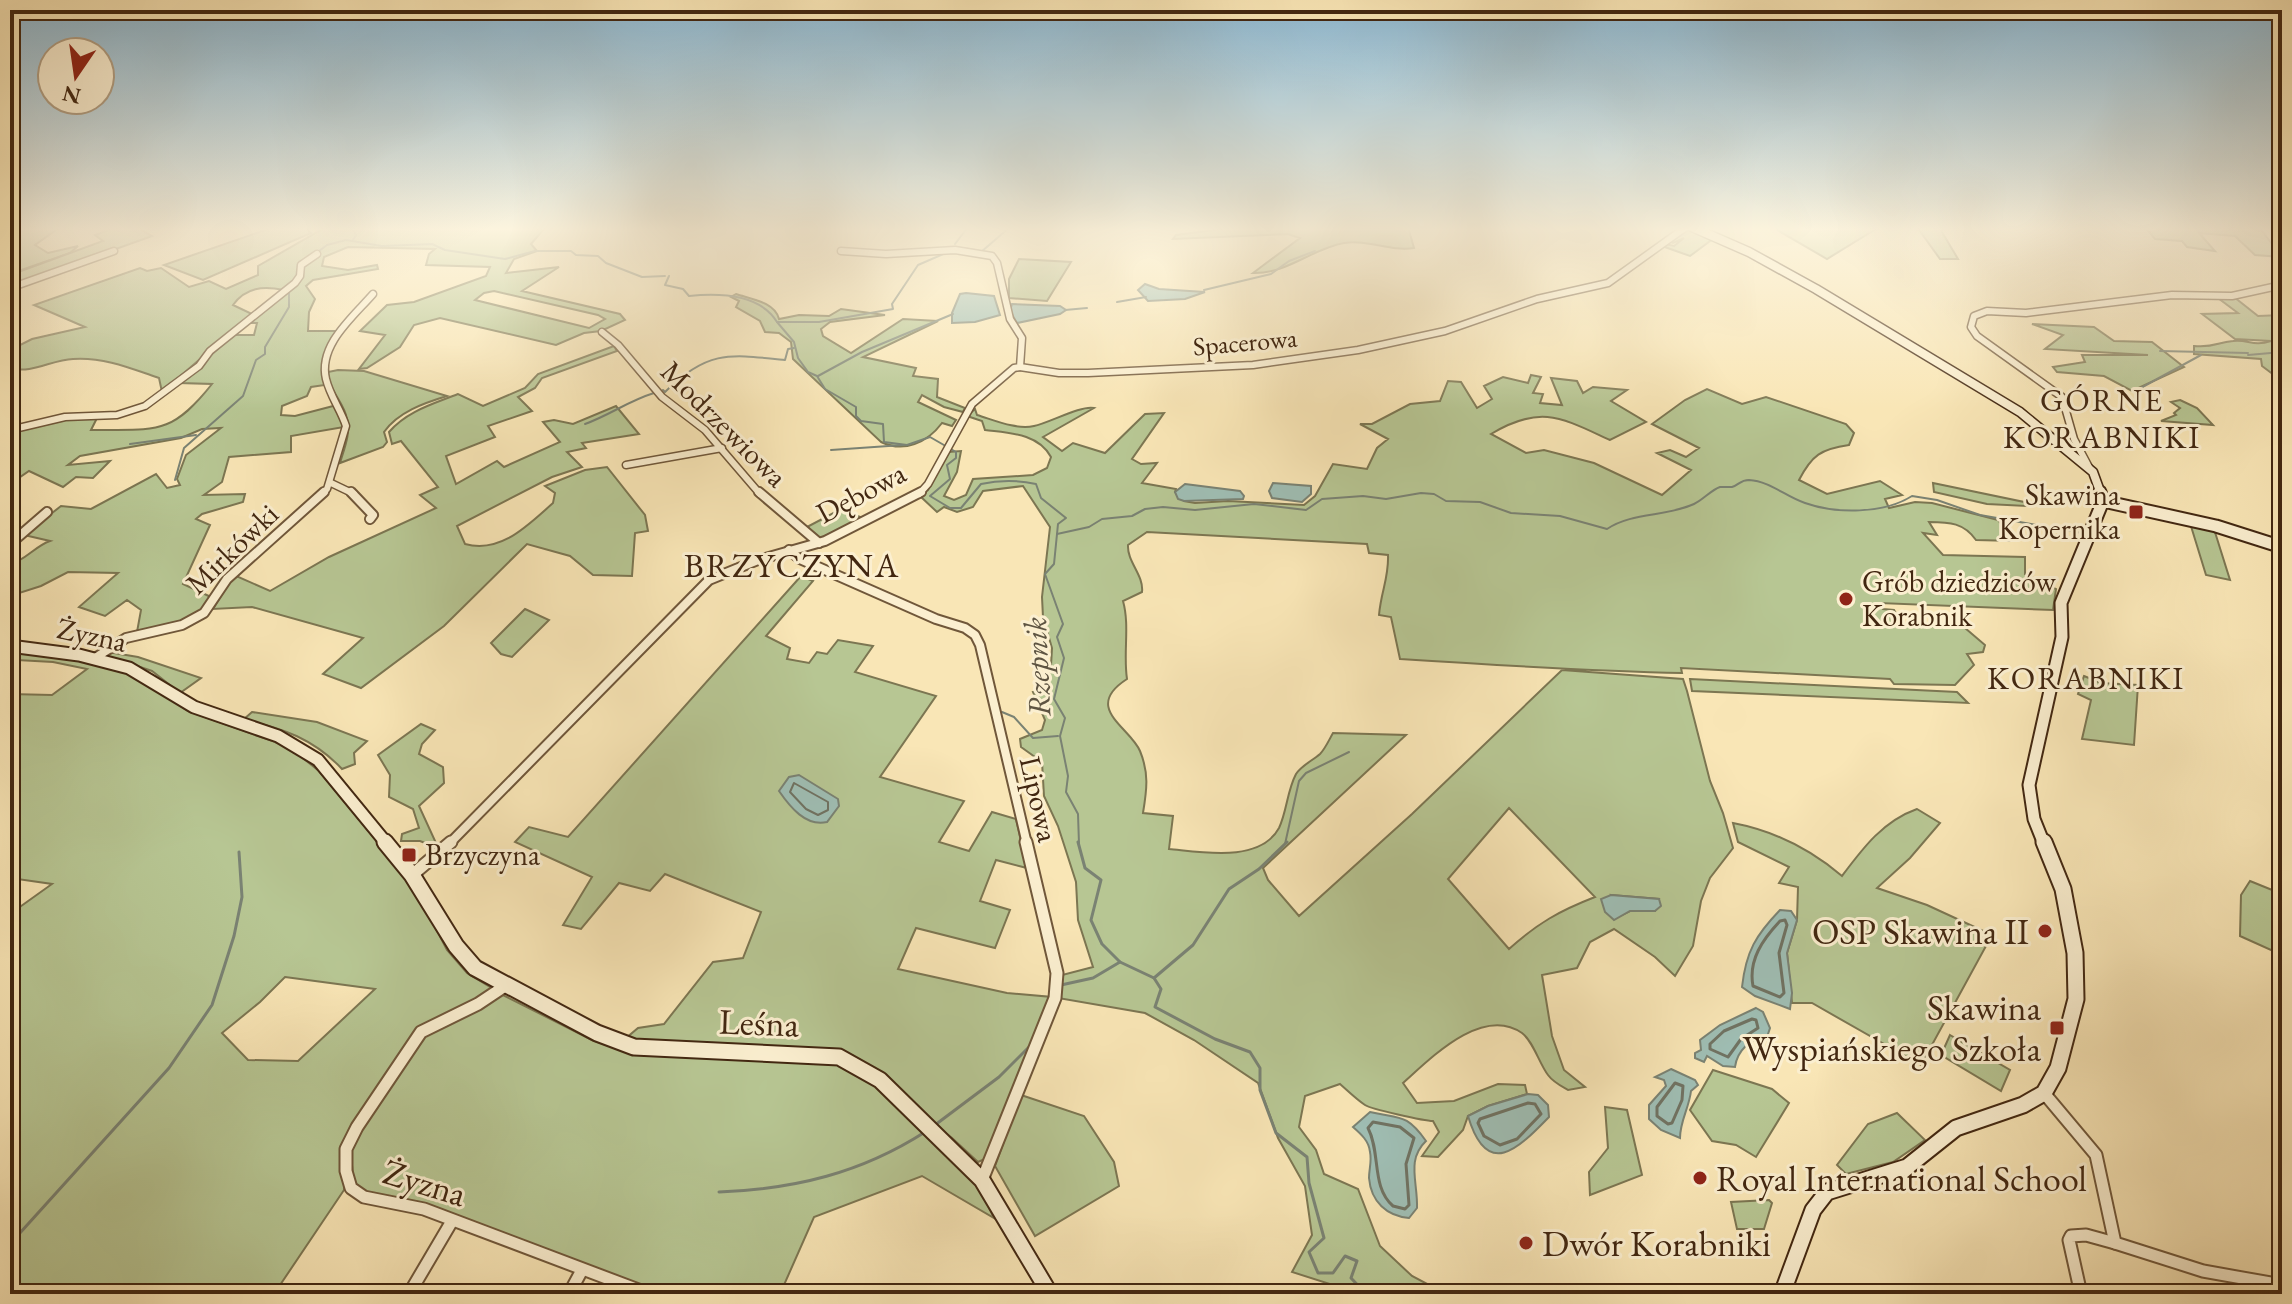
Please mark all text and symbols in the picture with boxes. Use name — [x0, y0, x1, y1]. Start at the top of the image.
north arrow — [36, 36, 116, 116]
text: N — [59, 79, 84, 111]
street label: Spacerowa — [1191, 320, 1299, 363]
street label: Modrzewiowa — [653, 352, 796, 495]
district label: GÓRNE KORABNIKI — [2003, 379, 2201, 458]
street label: Dębowa — [809, 453, 912, 532]
place label: Skawina Kopernika — [1998, 475, 2120, 548]
street label: Mirkówki — [177, 495, 287, 603]
marker: Skawina Kopernika — [2127, 503, 2145, 521]
district label: BRZYCZYNA — [684, 543, 900, 587]
place label: Grób dziedziców Korabnik — [1862, 562, 2056, 635]
marker: Grób dziedziców Korabnik — [1837, 590, 1855, 608]
street label: Żyzna — [54, 608, 131, 661]
water label: Rzepnik — [1013, 616, 1061, 718]
district label: KORABNIKI — [1987, 657, 2185, 699]
street label: Lipowa — [1011, 752, 1068, 846]
place label: Brzyczyna — [425, 835, 540, 874]
marker: Brzyczyna — [400, 846, 418, 864]
place label: OSP Skawina II — [1812, 908, 2029, 955]
marker: OSP Skawina II — [2036, 922, 2054, 940]
place label: Skawina Wyspiańskiego Szkoła — [1742, 984, 2042, 1072]
street label: Leśna — [718, 998, 800, 1047]
marker: Skawina Wyspiańskiego Szkoła — [2048, 1019, 2066, 1037]
street label: Żyzna — [378, 1148, 473, 1217]
place label: Royal International School — [1716, 1155, 2087, 1202]
marker: Royal International School — [1691, 1169, 1709, 1187]
place label: Dwór Korabniki — [1542, 1220, 1771, 1267]
marker: Dwór Korabniki — [1517, 1234, 1535, 1252]

